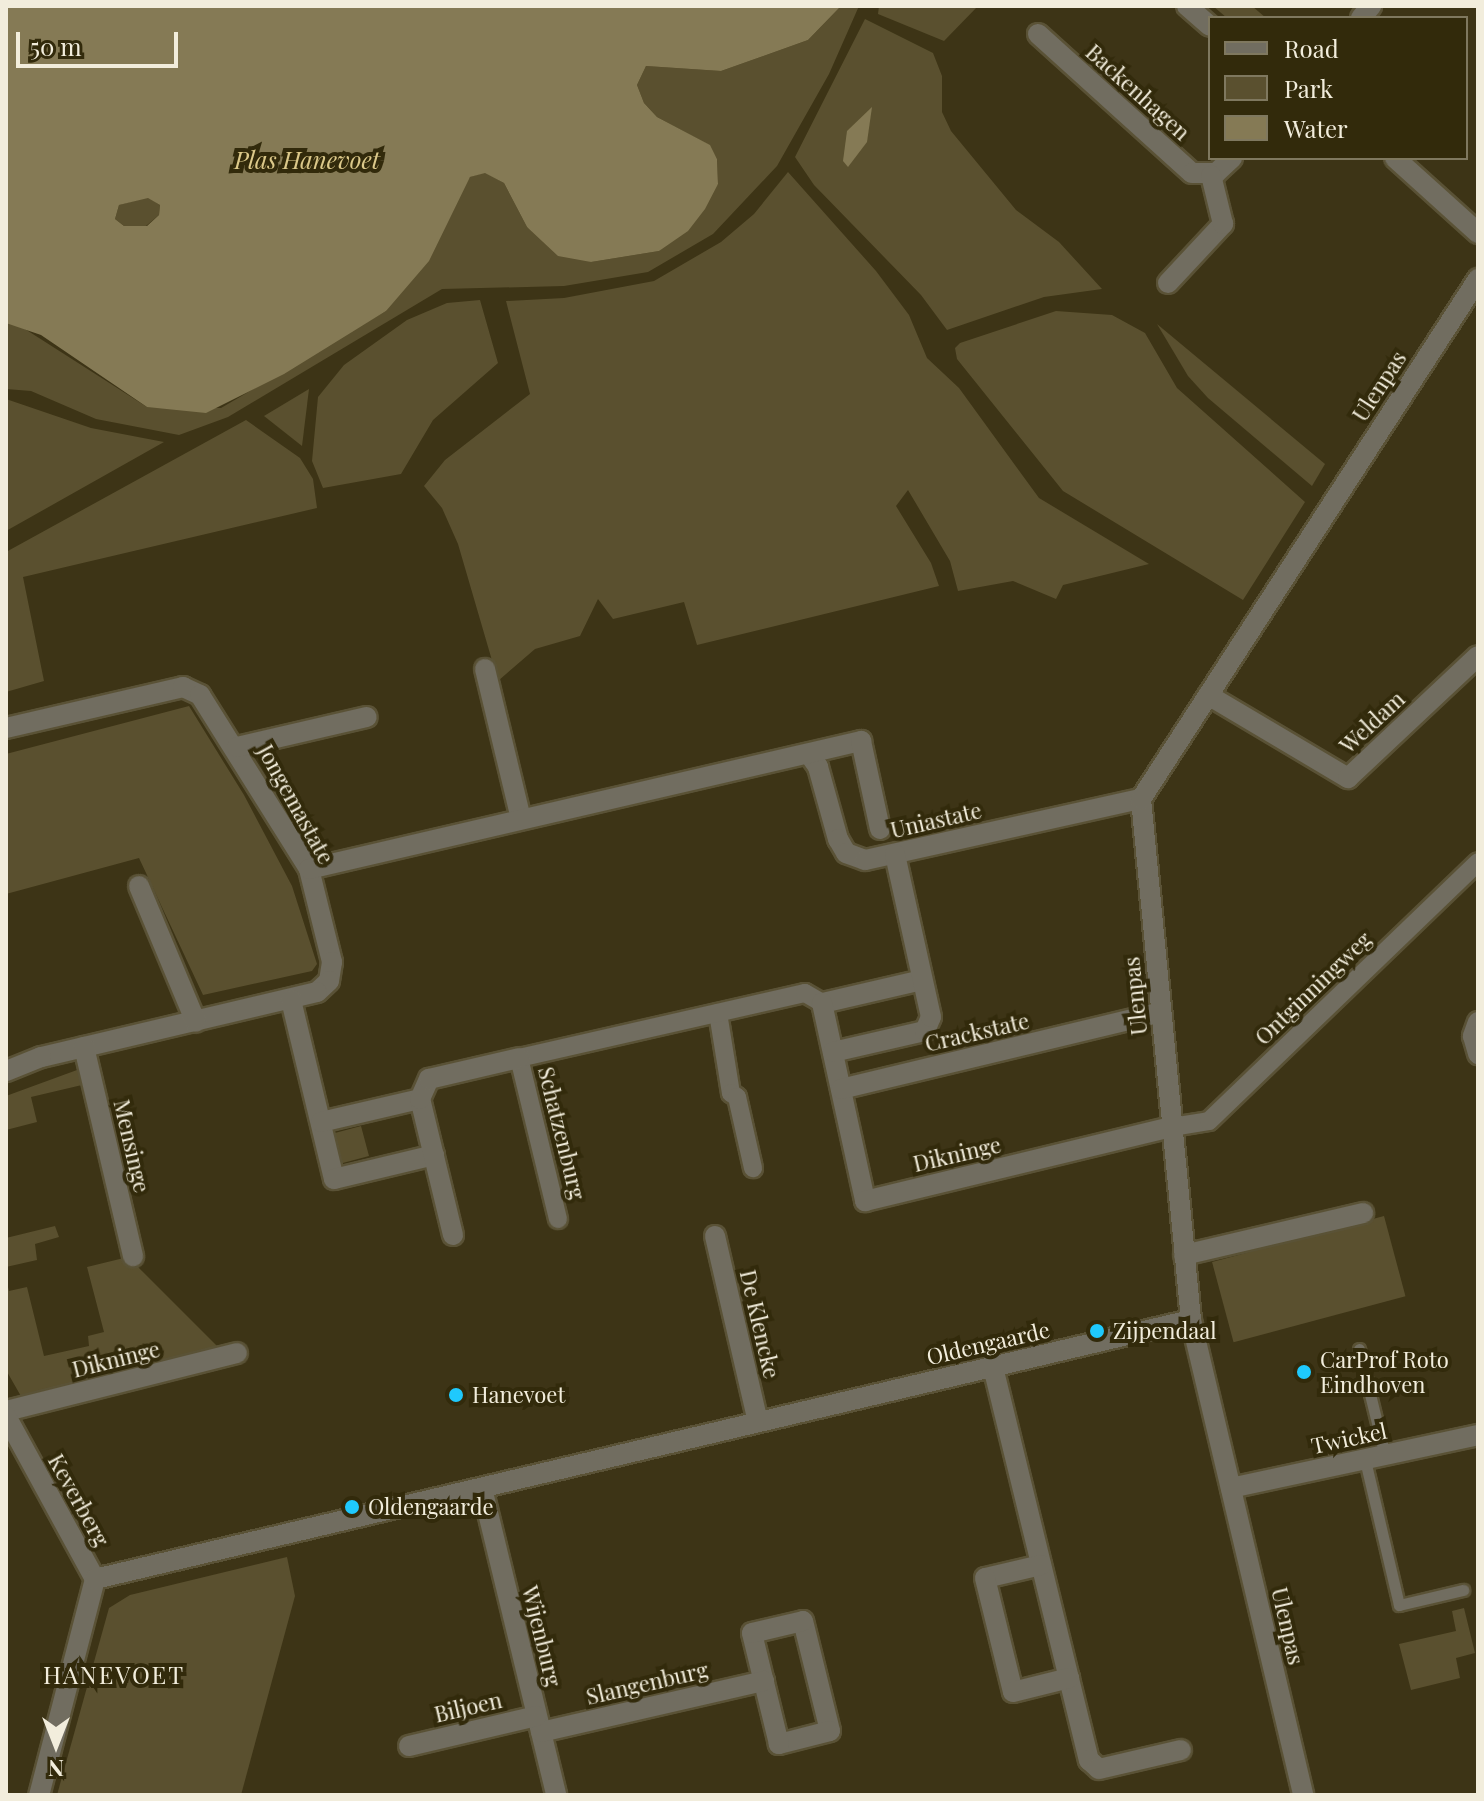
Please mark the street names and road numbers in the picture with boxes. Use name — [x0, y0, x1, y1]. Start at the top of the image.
street label: Backenhagen — [1081, 38, 1195, 146]
street label: Ulenpas — [1347, 346, 1411, 426]
street label: Weldam — [1334, 685, 1410, 759]
street label: Jongemastate — [252, 740, 340, 868]
street label: Uniastate — [888, 797, 984, 843]
street label: Ontginningweg — [1249, 926, 1377, 1050]
street label: Ulenpas — [1118, 956, 1152, 1036]
street label: Crackstate — [922, 1007, 1032, 1057]
street label: Schatzenburg — [533, 1064, 591, 1202]
street label: Mensinge — [108, 1097, 156, 1195]
street label: Dikninge — [910, 1131, 1004, 1177]
street label: De Klencke — [735, 1267, 785, 1381]
street label: Oldengaarde — [924, 1316, 1052, 1370]
street label: Dikninge — [69, 1335, 163, 1383]
street label: Twickel — [1309, 1417, 1389, 1459]
street label: Keverberg — [43, 1449, 115, 1551]
street label: Wijenburg — [517, 1583, 567, 1689]
street label: Ulenpas — [1266, 1585, 1310, 1667]
street label: Slangenburg — [583, 1656, 711, 1710]
street label: Biljoen — [432, 1686, 504, 1728]

